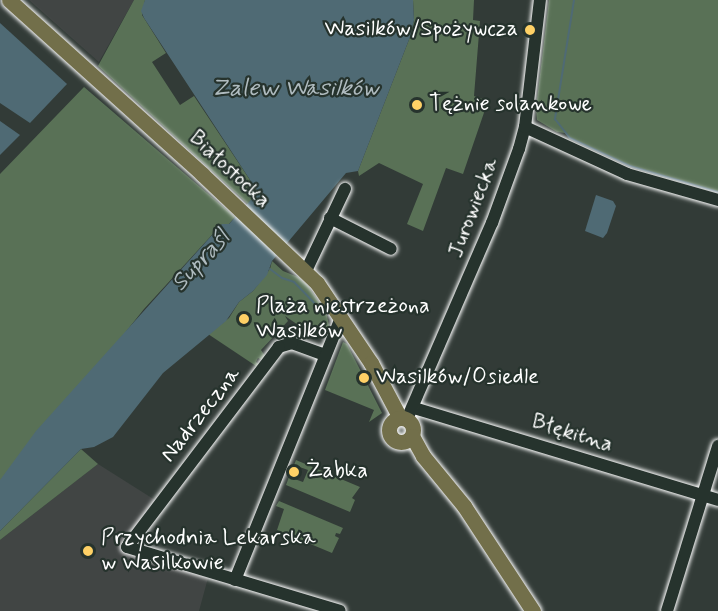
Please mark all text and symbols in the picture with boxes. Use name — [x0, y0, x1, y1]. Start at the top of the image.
place label: Wasilków/Spożywcza — [324, 17, 518, 43]
marker: Wasilków/Spożywcza — [523, 23, 537, 37]
water label: Zalew Wasilków — [211, 75, 379, 103]
place label: Tężnie solankowe — [429, 92, 592, 118]
marker: Tężnie solankowe — [410, 98, 424, 112]
street label: Białostocka — [183, 126, 275, 214]
street label: Jurowiecka — [443, 154, 505, 262]
water label: Supraśl — [165, 224, 237, 298]
place label: Plaża niestrzeżona Wasilków — [256, 293, 429, 344]
marker: Plaża niestrzeżona Wasilków — [237, 312, 251, 326]
street label: Nadrzeczna — [156, 362, 246, 468]
place label: Wasilków/Osiedle — [376, 365, 539, 391]
marker: Wasilków/Osiedle — [357, 371, 371, 385]
street label: Błękitna — [528, 409, 616, 459]
place label: Żabka — [306, 459, 368, 485]
marker: Żabka — [287, 465, 301, 479]
place label: Przychodnia Lekarska w Wasilkowie — [101, 525, 316, 576]
marker: Przychodnia Lekarska w Wasilkowie — [79, 542, 97, 560]

